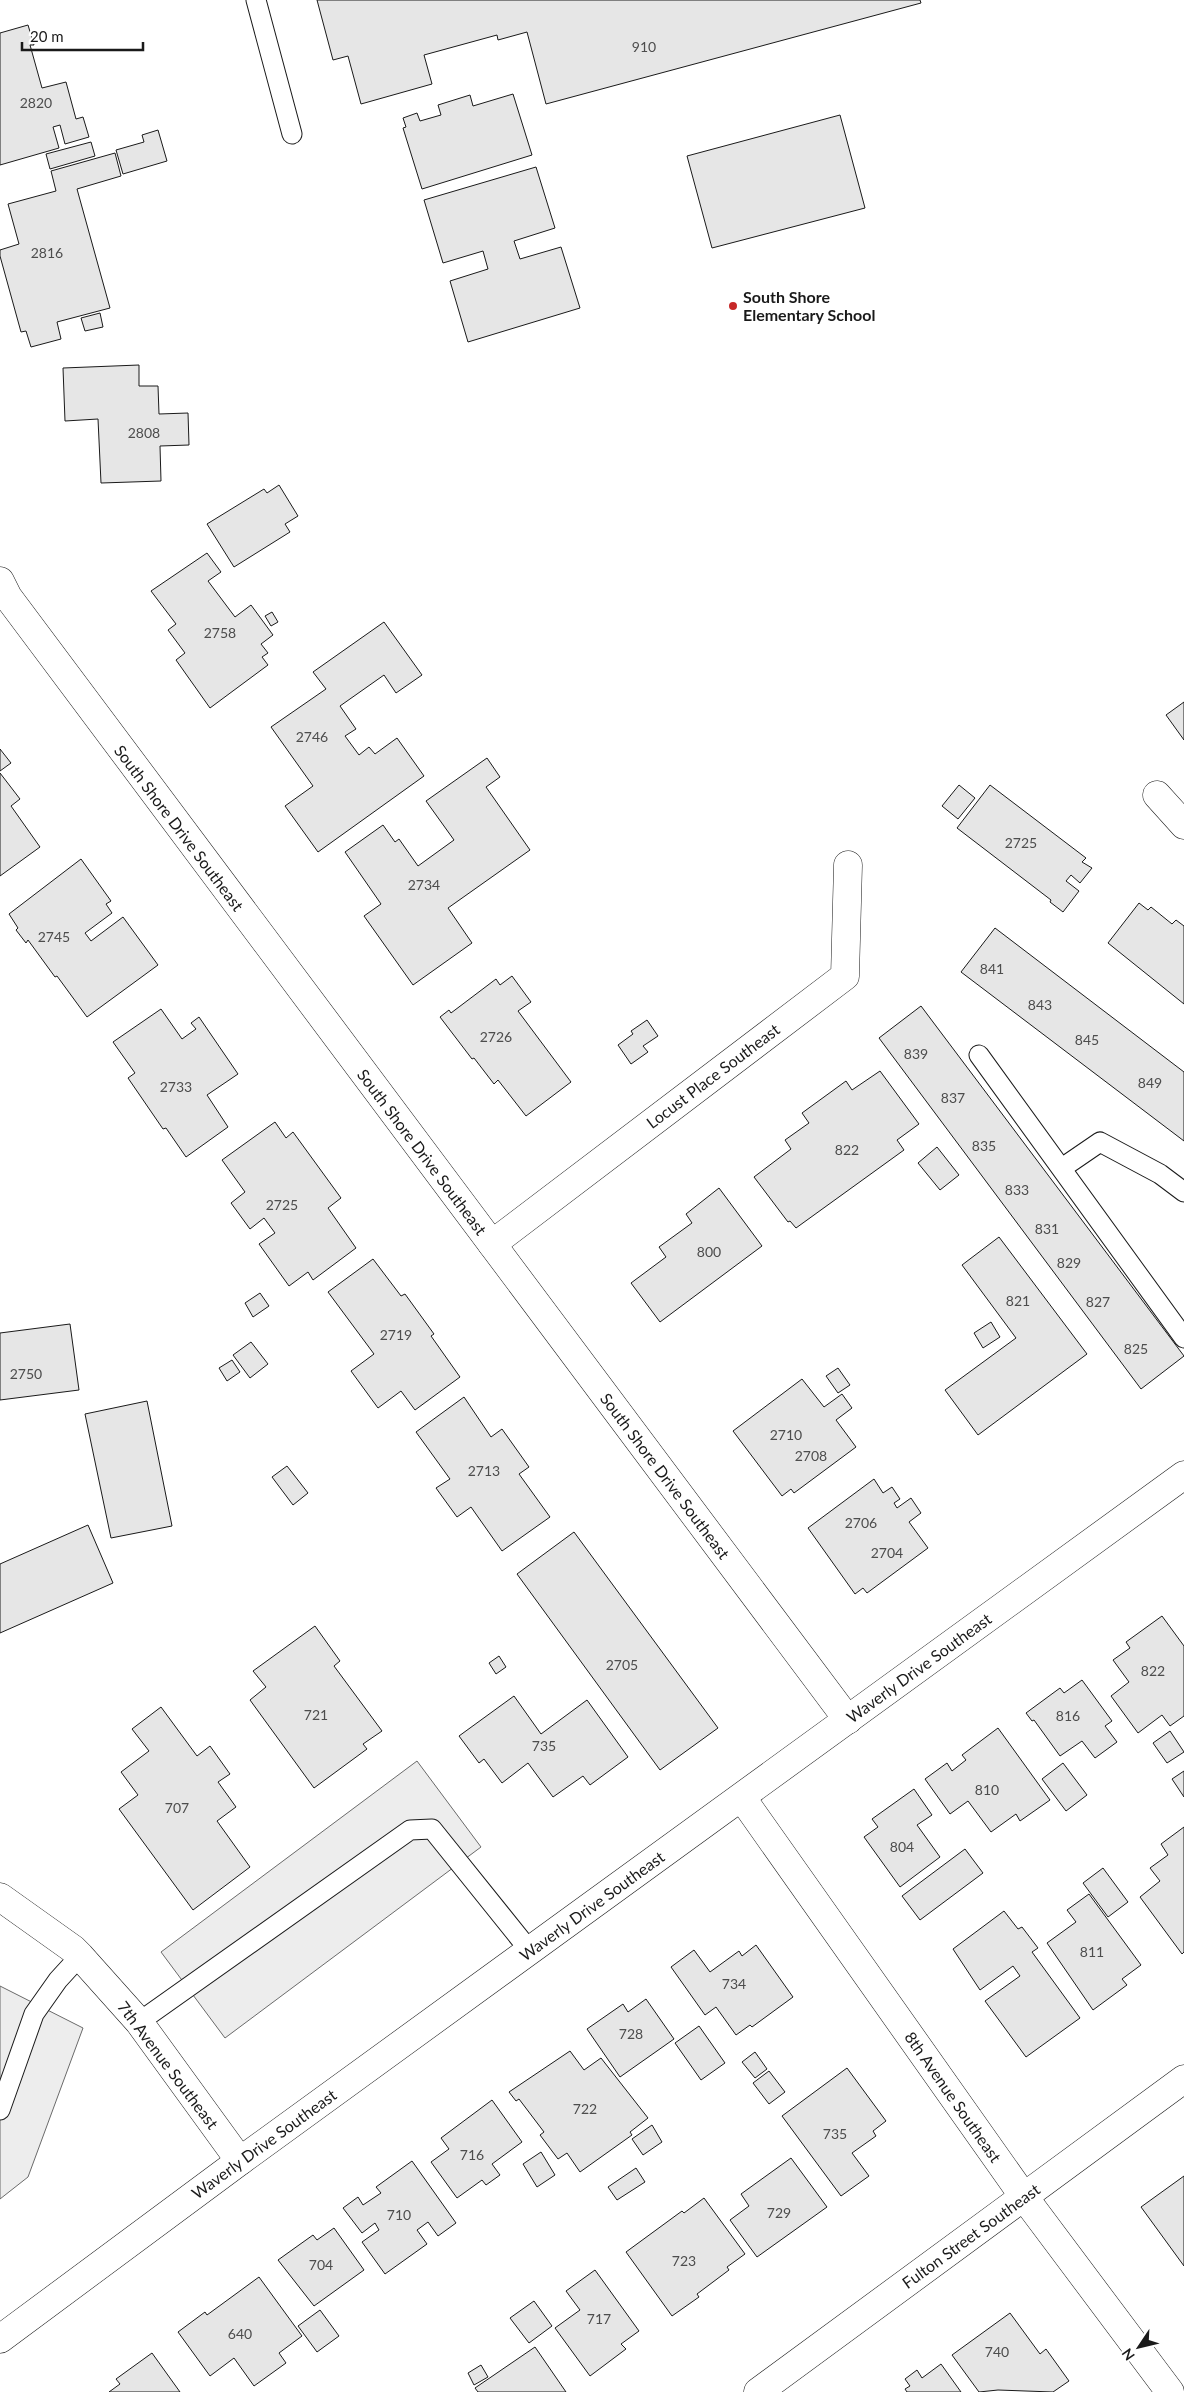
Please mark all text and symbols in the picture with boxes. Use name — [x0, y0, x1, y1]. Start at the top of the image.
scale bar — [22, 20, 144, 52]
text: 20 m — [30, 27, 64, 45]
house number: 910 — [632, 38, 656, 55]
house number: 2820 — [20, 94, 52, 111]
house number: 2816 — [31, 244, 63, 261]
place label: South Shore Elementary School — [743, 287, 875, 324]
marker: South Shore Elementary School — [727, 300, 739, 312]
house number: 2808 — [128, 424, 160, 441]
house number: 2758 — [204, 624, 236, 641]
house number: 2746 — [296, 728, 328, 745]
street label: South Shore Drive Southeast — [111, 741, 248, 915]
house number: 2725 — [1005, 834, 1037, 851]
house number: 2734 — [408, 876, 440, 893]
house number: 2745 — [38, 928, 70, 945]
house number: 841 — [980, 960, 1004, 977]
house number: 843 — [1028, 996, 1052, 1013]
street label: Locust Place Southeast — [642, 1019, 783, 1132]
house number: 2726 — [480, 1028, 512, 1045]
house number: 845 — [1075, 1031, 1099, 1048]
house number: 839 — [904, 1045, 928, 1062]
street label: South Shore Drive Southeast — [354, 1065, 491, 1239]
house number: 849 — [1138, 1074, 1162, 1091]
house number: 2733 — [160, 1078, 192, 1095]
house number: 837 — [941, 1089, 965, 1106]
house number: 835 — [972, 1137, 996, 1154]
house number: 822 — [835, 1141, 859, 1158]
house number: 833 — [1005, 1181, 1029, 1198]
house number: 2725 — [266, 1196, 298, 1213]
house number: 831 — [1035, 1220, 1059, 1237]
house number: 800 — [697, 1243, 721, 1260]
house number: 829 — [1057, 1254, 1081, 1271]
house number: 821 — [1006, 1292, 1030, 1309]
house number: 827 — [1086, 1293, 1110, 1310]
house number: 2719 — [380, 1326, 412, 1343]
house number: 825 — [1124, 1340, 1148, 1357]
house number: 2750 — [10, 1365, 42, 1382]
street label: South Shore Drive Southeast — [597, 1389, 734, 1563]
house number: 2710 — [770, 1426, 802, 1443]
house number: 2708 — [795, 1447, 827, 1464]
house number: 2713 — [468, 1462, 500, 1479]
house number: 2706 — [845, 1514, 877, 1531]
house number: 2704 — [871, 1544, 903, 1561]
street label: Waverly Drive Southeast — [843, 1609, 995, 1726]
house number: 2705 — [606, 1656, 638, 1673]
house number: 822 — [1141, 1662, 1165, 1679]
house number: 721 — [304, 1706, 328, 1723]
house number: 816 — [1056, 1707, 1080, 1724]
house number: 735 — [532, 1737, 556, 1754]
house number: 810 — [975, 1781, 999, 1798]
house number: 707 — [165, 1799, 189, 1816]
house number: 804 — [890, 1838, 914, 1855]
street label: Waverly Drive Southeast — [516, 1847, 668, 1964]
house number: 811 — [1080, 1943, 1104, 1960]
house number: 734 — [722, 1975, 746, 1992]
street label: 7th Avenue Southeast — [114, 1997, 223, 2132]
house number: 728 — [619, 2025, 643, 2042]
street label: 8th Avenue Southeast — [901, 2028, 1006, 2166]
street label: Waverly Drive Southeast — [188, 2085, 340, 2202]
house number: 722 — [573, 2100, 597, 2117]
house number: 735 — [823, 2125, 847, 2142]
house number: 716 — [460, 2146, 484, 2163]
street label: Fulton Street Southeast — [898, 2179, 1043, 2292]
house number: 729 — [767, 2204, 791, 2221]
house number: 710 — [387, 2206, 411, 2223]
house number: 723 — [672, 2252, 696, 2269]
house number: 704 — [309, 2256, 333, 2273]
house number: 717 — [587, 2310, 611, 2327]
north arrow — [1114, 2322, 1164, 2372]
house number: 640 — [228, 2325, 252, 2342]
house number: 740 — [985, 2343, 1009, 2360]
text: N — [1118, 2345, 1138, 2364]

